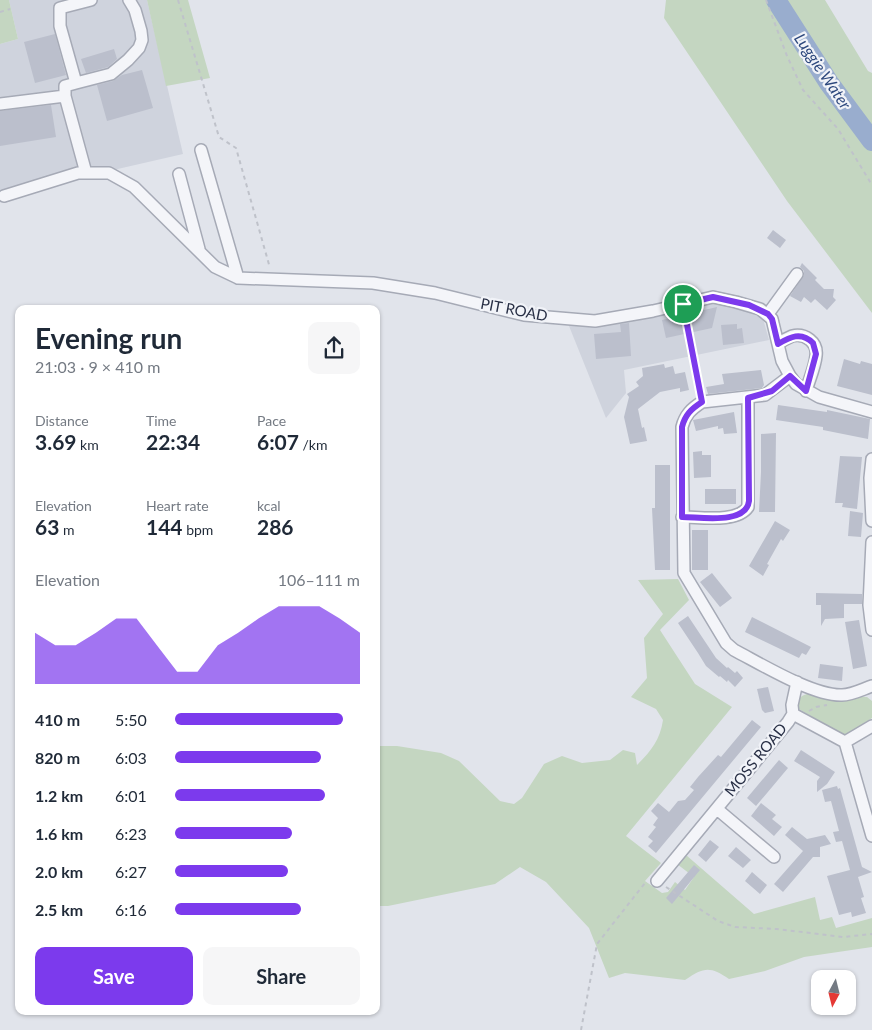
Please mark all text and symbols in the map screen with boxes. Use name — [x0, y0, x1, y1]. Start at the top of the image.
water label: Luggie Water — [791, 29, 856, 113]
pin — [662, 283, 704, 325]
icon: arrive — [669, 290, 697, 318]
street label: PIT ROAD — [479, 294, 549, 324]
text: Evening run — [35, 321, 182, 355]
button: share — [308, 322, 360, 374]
text: 21:03 · 9 × 410 m — [35, 357, 160, 376]
text: Distance — [35, 412, 89, 429]
text: Time — [146, 412, 177, 429]
text: Pace — [257, 412, 286, 429]
text: 3.69 — [35, 429, 77, 454]
text: 22:34 — [146, 429, 200, 454]
text: 6:07 — [257, 429, 299, 454]
text: km — [77, 436, 99, 453]
text: /km — [299, 436, 328, 453]
text: Elevation — [35, 497, 92, 514]
text: Heart rate — [146, 497, 209, 514]
text: kcal — [257, 497, 281, 514]
text: 63 — [35, 514, 59, 539]
text: 144 — [146, 514, 183, 539]
text: 286 — [257, 514, 294, 539]
text: m — [59, 521, 74, 538]
text: bpm — [183, 521, 213, 538]
text: Elevation — [35, 570, 100, 589]
text: 106–111 m — [278, 570, 360, 589]
text: 410 m — [35, 710, 80, 729]
text: 5:50 — [115, 710, 147, 729]
street label: MOSS ROAD — [720, 719, 790, 799]
text: 820 m — [35, 748, 80, 767]
text: 6:03 — [115, 748, 147, 767]
text: 1.2 km — [35, 786, 83, 805]
text: 6:01 — [115, 786, 147, 805]
text: 1.6 km — [35, 824, 83, 843]
text: 6:23 — [115, 824, 147, 843]
text: 2.0 km — [35, 862, 83, 881]
text: 6:27 — [115, 862, 147, 881]
text: 2.5 km — [35, 900, 83, 919]
text: 6:16 — [115, 900, 147, 919]
button: Save — [35, 947, 193, 1005]
button: Share — [203, 947, 360, 1005]
north arrow — [811, 970, 856, 1015]
map controls — [811, 970, 856, 1015]

